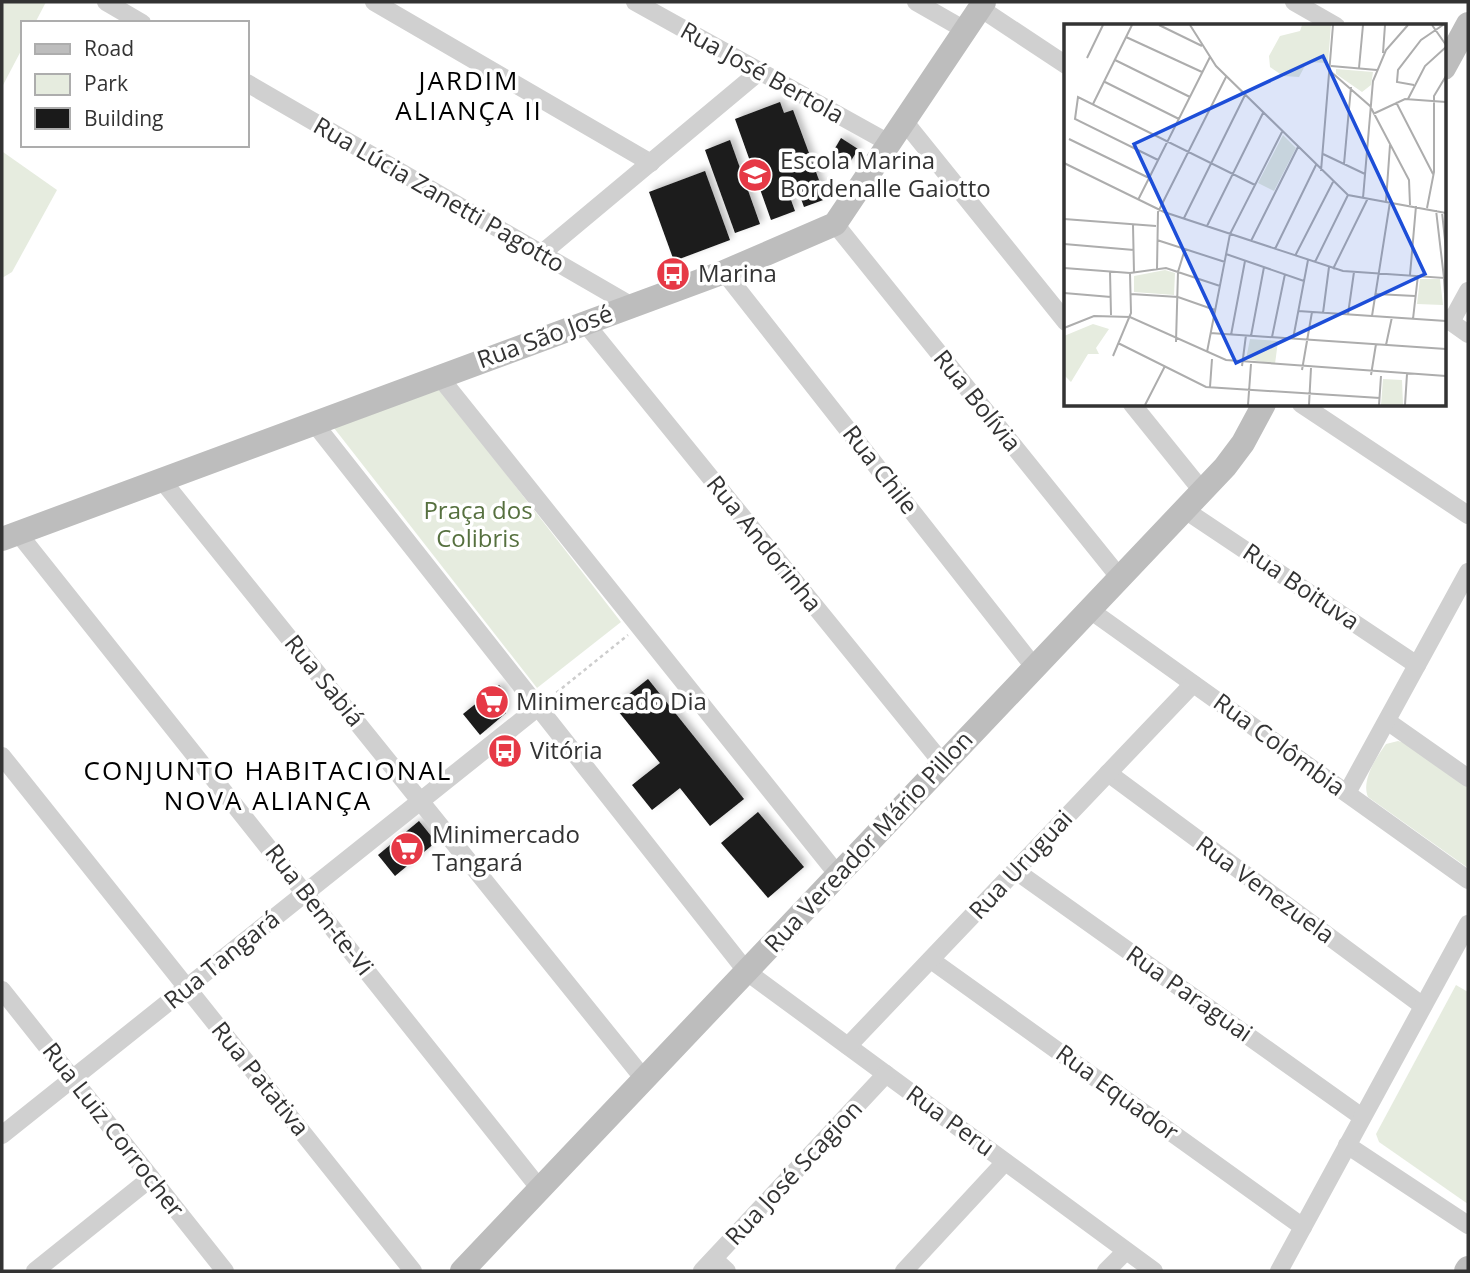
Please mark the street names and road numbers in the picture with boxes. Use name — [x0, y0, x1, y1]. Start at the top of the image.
street label: Rua José Bertola — [675, 13, 850, 130]
street label: Rua Lúcia Zanetti Pagotto — [308, 108, 571, 279]
street label: Rua São José — [472, 296, 617, 375]
street label: Rua Bolívia — [927, 342, 1030, 458]
street label: Rua Chile — [836, 418, 926, 520]
street label: Rua Andorinha — [700, 468, 830, 618]
street label: Rua Boituva — [1237, 535, 1366, 637]
street label: Rua Sabiá — [278, 627, 373, 733]
street label: Rua Colômbia — [1207, 685, 1352, 803]
street label: Rua Vereador Mário Pillon — [756, 723, 980, 959]
street label: Rua Uruguai — [961, 802, 1079, 926]
street label: Rua Venezuela — [1190, 827, 1342, 950]
street label: Rua Bem-te-Vi — [258, 837, 382, 982]
street label: Rua Tangará — [156, 902, 286, 1016]
street label: Rua Paraguai — [1120, 937, 1260, 1048]
street label: Rua Patativa — [205, 1014, 318, 1142]
street label: Rua Luiz Corrocher — [36, 1035, 193, 1223]
street label: Rua Equador — [1050, 1036, 1186, 1148]
street label: Rua Peru — [900, 1077, 1002, 1163]
street label: Rua José Scagion — [717, 1092, 869, 1252]

